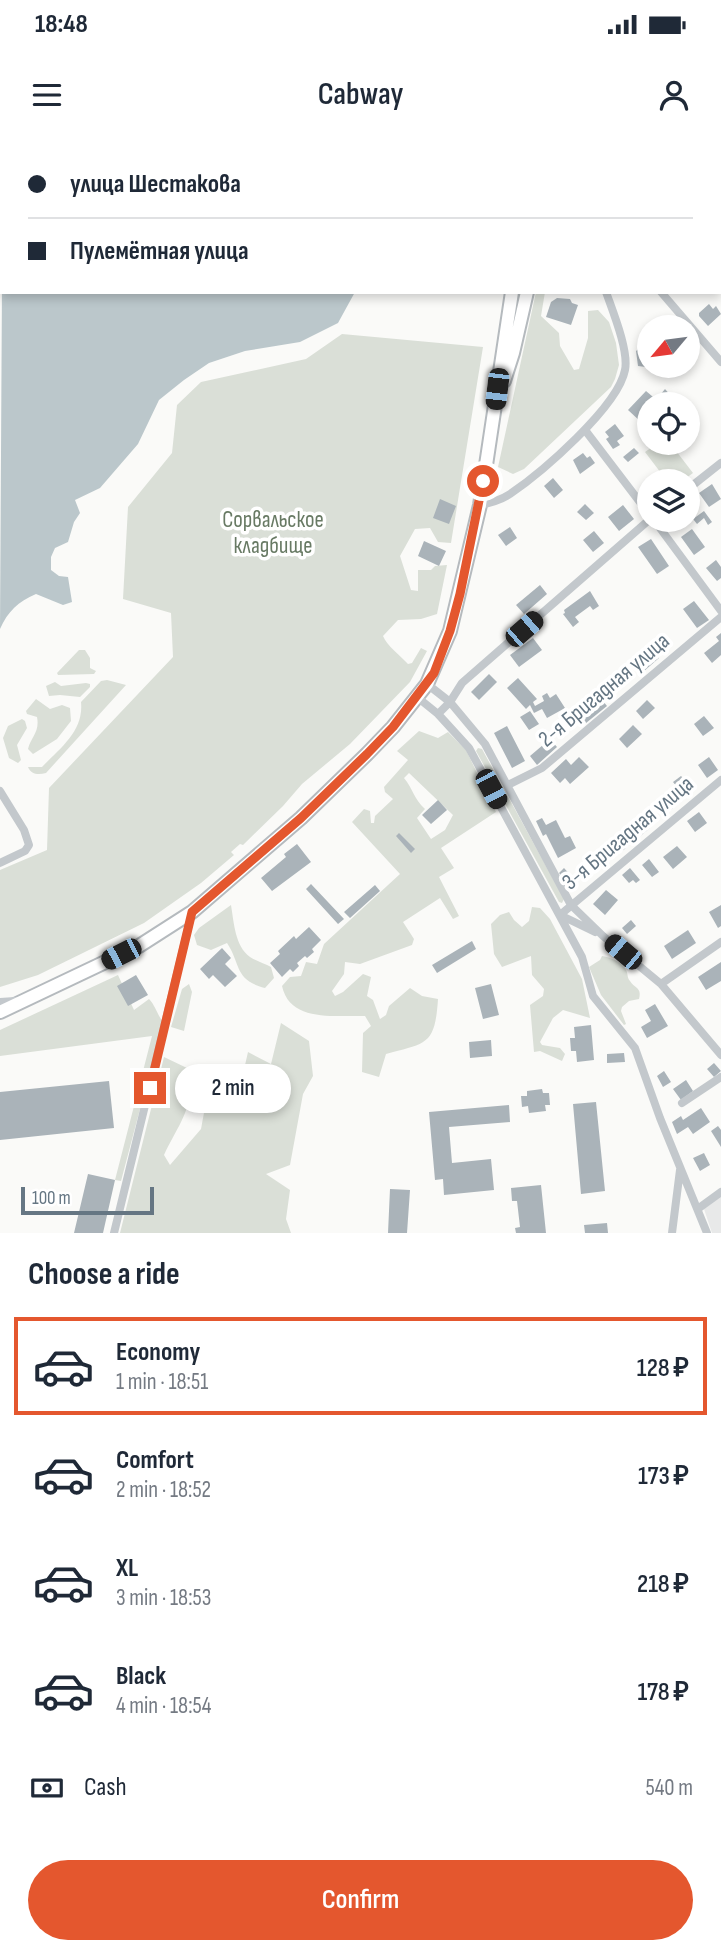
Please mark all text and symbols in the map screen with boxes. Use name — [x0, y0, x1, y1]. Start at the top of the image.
text: 18:48 — [35, 9, 88, 40]
text: Cabway — [318, 75, 403, 114]
icon: menu — [28, 76, 66, 114]
icon: person — [655, 76, 693, 114]
text: улица Шестакова — [70, 169, 241, 200]
text: Пулемётная улица — [70, 236, 249, 267]
north arrow — [637, 315, 700, 378]
map controls — [637, 315, 700, 532]
car — [485, 367, 510, 411]
button: locate — [637, 392, 700, 455]
route start — [467, 465, 499, 497]
button: layers — [637, 469, 700, 532]
park label: Сорвальское кладбище — [222, 506, 324, 560]
car — [502, 607, 547, 651]
street label: 2-я Бригадная улица — [533, 627, 675, 753]
car — [472, 766, 511, 812]
street label: 3-я Бригадная улица — [557, 770, 699, 896]
car — [601, 930, 646, 974]
car — [98, 935, 145, 973]
callout: 2 min — [174, 1063, 290, 1112]
route end — [134, 1072, 166, 1104]
text: 2 min — [211, 1074, 255, 1102]
scale bar — [21, 1184, 154, 1216]
text: 100 m — [32, 1187, 71, 1210]
text: Choose a ride — [28, 1255, 180, 1294]
icon: car — [32, 1335, 95, 1398]
text: Economy — [116, 1337, 200, 1368]
text: 128 ₽ — [637, 1353, 689, 1384]
text: 1 min · 18:51 — [116, 1368, 208, 1396]
icon: car — [32, 1443, 95, 1506]
text: Comfort — [116, 1445, 194, 1476]
text: 173 ₽ — [638, 1461, 689, 1492]
text: 2 min · 18:52 — [116, 1476, 211, 1504]
icon: car — [32, 1551, 95, 1614]
text: XL — [116, 1553, 138, 1584]
text: 218 ₽ — [637, 1569, 689, 1600]
text: 3 min · 18:53 — [116, 1584, 211, 1612]
icon: car — [32, 1659, 95, 1722]
text: Black — [116, 1661, 166, 1692]
text: 178 ₽ — [637, 1677, 689, 1708]
text: 4 min · 18:54 — [116, 1692, 211, 1720]
icon: cash — [28, 1769, 66, 1807]
text: Cash — [84, 1772, 127, 1803]
text: 540 m — [645, 1774, 693, 1802]
button: Confirm — [28, 1860, 693, 1940]

